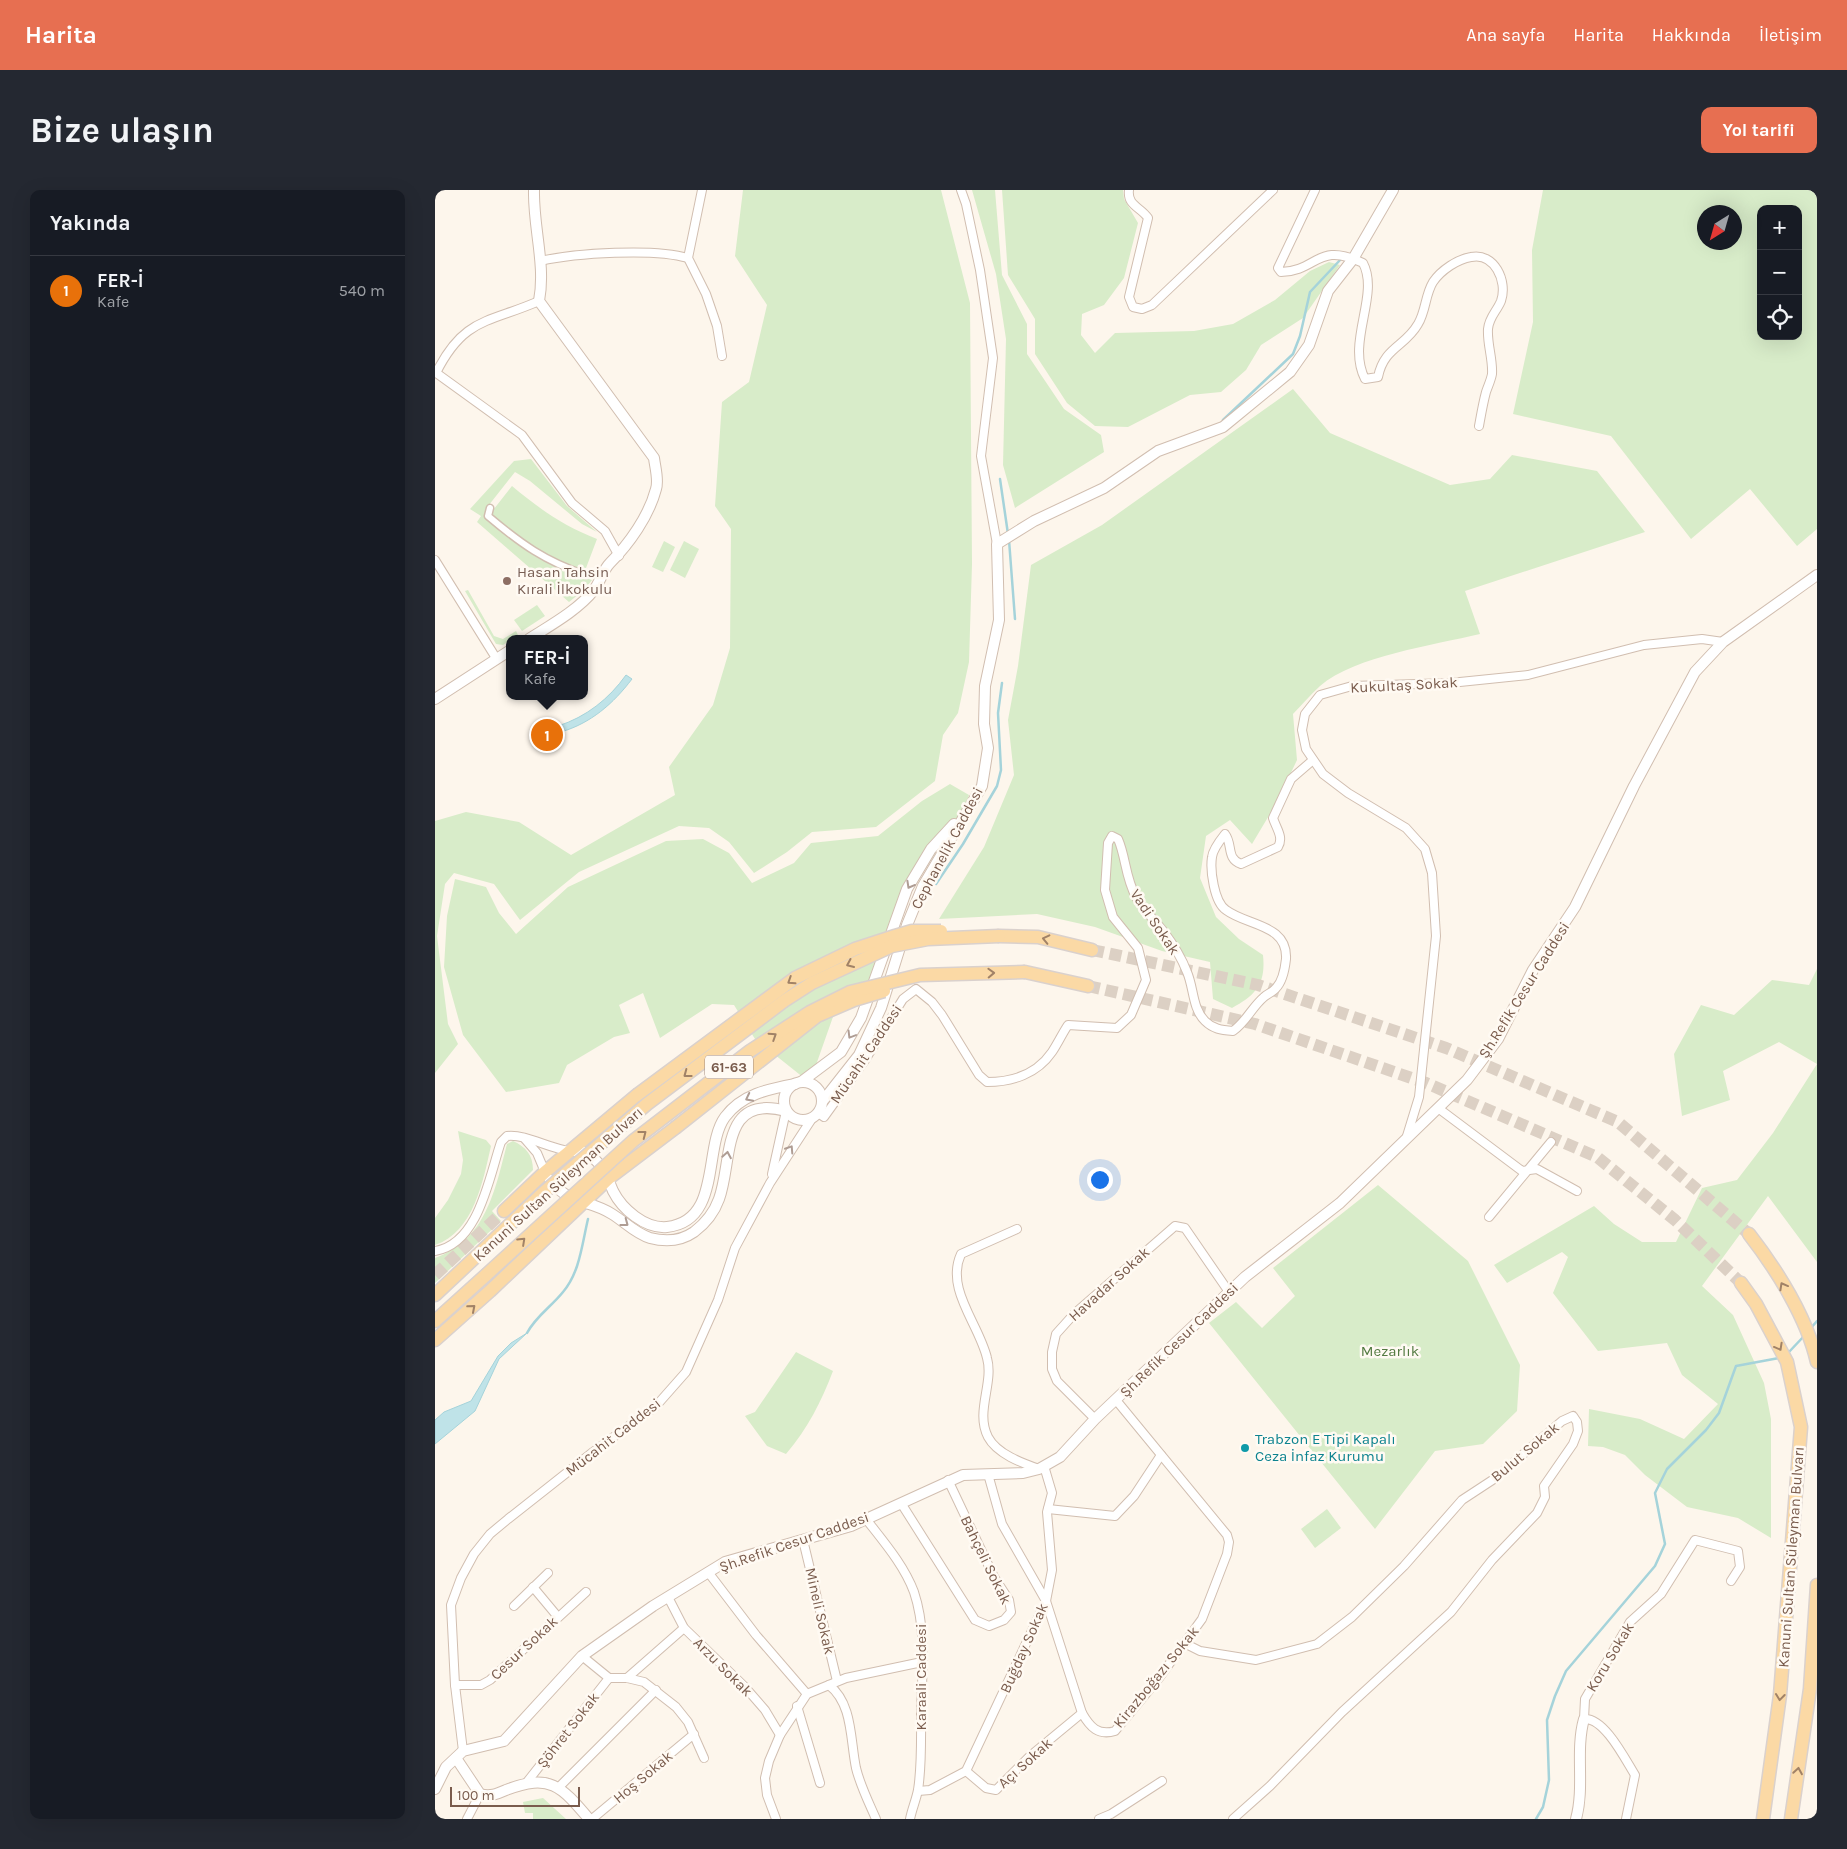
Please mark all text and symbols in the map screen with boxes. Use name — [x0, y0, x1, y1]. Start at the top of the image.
text: Harita — [25, 21, 97, 49]
text: Ana sayfa — [1466, 24, 1545, 46]
text: Harita — [1573, 24, 1624, 46]
text: Hakkında — [1652, 24, 1731, 46]
text: İletişim — [1759, 24, 1822, 46]
button: Yol tarifi — [1701, 107, 1817, 153]
text: Bize ulaşın — [30, 110, 214, 151]
north arrow — [1697, 205, 1742, 250]
map controls — [1757, 205, 1802, 340]
button: + — [1757, 205, 1802, 250]
text: Yakında — [50, 211, 131, 235]
button: − — [1757, 250, 1802, 295]
text: FER-İ — [97, 270, 144, 292]
text: 1 — [63, 281, 69, 300]
text: 540 m — [339, 281, 385, 300]
text: Kafe — [97, 292, 129, 311]
button: locate — [1757, 295, 1802, 340]
place label: Hasan Tahsin Kırali İlkokulu — [517, 563, 612, 598]
marker: Hasan Tahsin Kırali İlkokulu — [501, 575, 513, 587]
popup — [506, 635, 588, 700]
text: FER-İ — [524, 647, 570, 669]
text: Kafe — [524, 669, 556, 688]
street label: Kukultaş Sokak — [1350, 673, 1458, 697]
pin: 1 — [531, 716, 563, 754]
street label: Cephanelik Caddesi — [907, 784, 987, 912]
one-way arrow — [907, 879, 917, 888]
street label: Vadi Sokak — [1126, 886, 1184, 958]
street label: Şh.Refik Cesur Caddesi — [1475, 918, 1573, 1062]
one-way arrow — [1042, 934, 1051, 945]
one-way arrow — [846, 958, 855, 969]
one-way arrow — [988, 968, 996, 978]
one-way arrow — [787, 975, 796, 985]
street label: Mücahit Caddesi — [826, 1001, 906, 1107]
one-way arrow — [848, 1030, 857, 1039]
one-way arrow — [767, 1033, 777, 1042]
road number: 61-63 — [705, 1056, 753, 1079]
one-way arrow — [683, 1068, 693, 1077]
one-way arrow — [745, 1092, 754, 1102]
street label: Kanuni Sultan Süleyman Bulvarı — [470, 1103, 646, 1265]
one-way arrow — [637, 1131, 646, 1139]
one-way arrow — [784, 1146, 794, 1155]
one-way arrow — [722, 1150, 732, 1159]
your location — [1087, 1167, 1113, 1193]
one-way arrow — [619, 1218, 628, 1226]
one-way arrow — [516, 1238, 525, 1247]
street label: Havadar Sokak — [1065, 1243, 1153, 1325]
street label: Şh.Refik Cesur Caddesi — [1116, 1279, 1242, 1401]
one-way arrow — [1779, 1282, 1789, 1291]
one-way arrow — [466, 1304, 475, 1313]
one-way arrow — [1773, 1341, 1783, 1350]
park label: Mezarlık — [1361, 1342, 1419, 1360]
street label: Mücahit Caddesi — [562, 1394, 664, 1480]
street label: Bulut Sokak — [1487, 1418, 1563, 1486]
place label: Trabzon E Tipi Kapalı Ceza İnfaz Kurumu — [1255, 1430, 1396, 1465]
marker: Trabzon E Tipi Kapalı Ceza İnfaz Kurumu — [1239, 1442, 1251, 1454]
street label: Kanuni Sultan Süleyman Bulvarı — [1774, 1446, 1808, 1668]
street label: Şh.Refik Cesur Caddesi — [717, 1508, 871, 1576]
street label: Bahçeli Sokak — [957, 1513, 1015, 1607]
street label: Mineli Sokak — [801, 1566, 839, 1656]
street label: Buğday Sokak — [996, 1600, 1052, 1696]
street label: Cesur Sokak — [487, 1612, 561, 1684]
street label: Koru Sokak — [1582, 1619, 1638, 1695]
street label: Kirazboğazı Sokak — [1109, 1622, 1203, 1732]
street label: Karaali Caddesi — [912, 1624, 930, 1730]
street label: Arzu Sokak — [690, 1634, 756, 1700]
street label: Şöhret Sokak — [533, 1689, 603, 1771]
one-way arrow — [1775, 1694, 1786, 1702]
street label: Açı Sokak — [994, 1734, 1056, 1792]
street label: Hoş Sokak — [610, 1747, 676, 1807]
one-way arrow — [1792, 1766, 1803, 1774]
scale bar — [450, 1784, 580, 1807]
text: 100 m — [457, 1787, 495, 1804]

